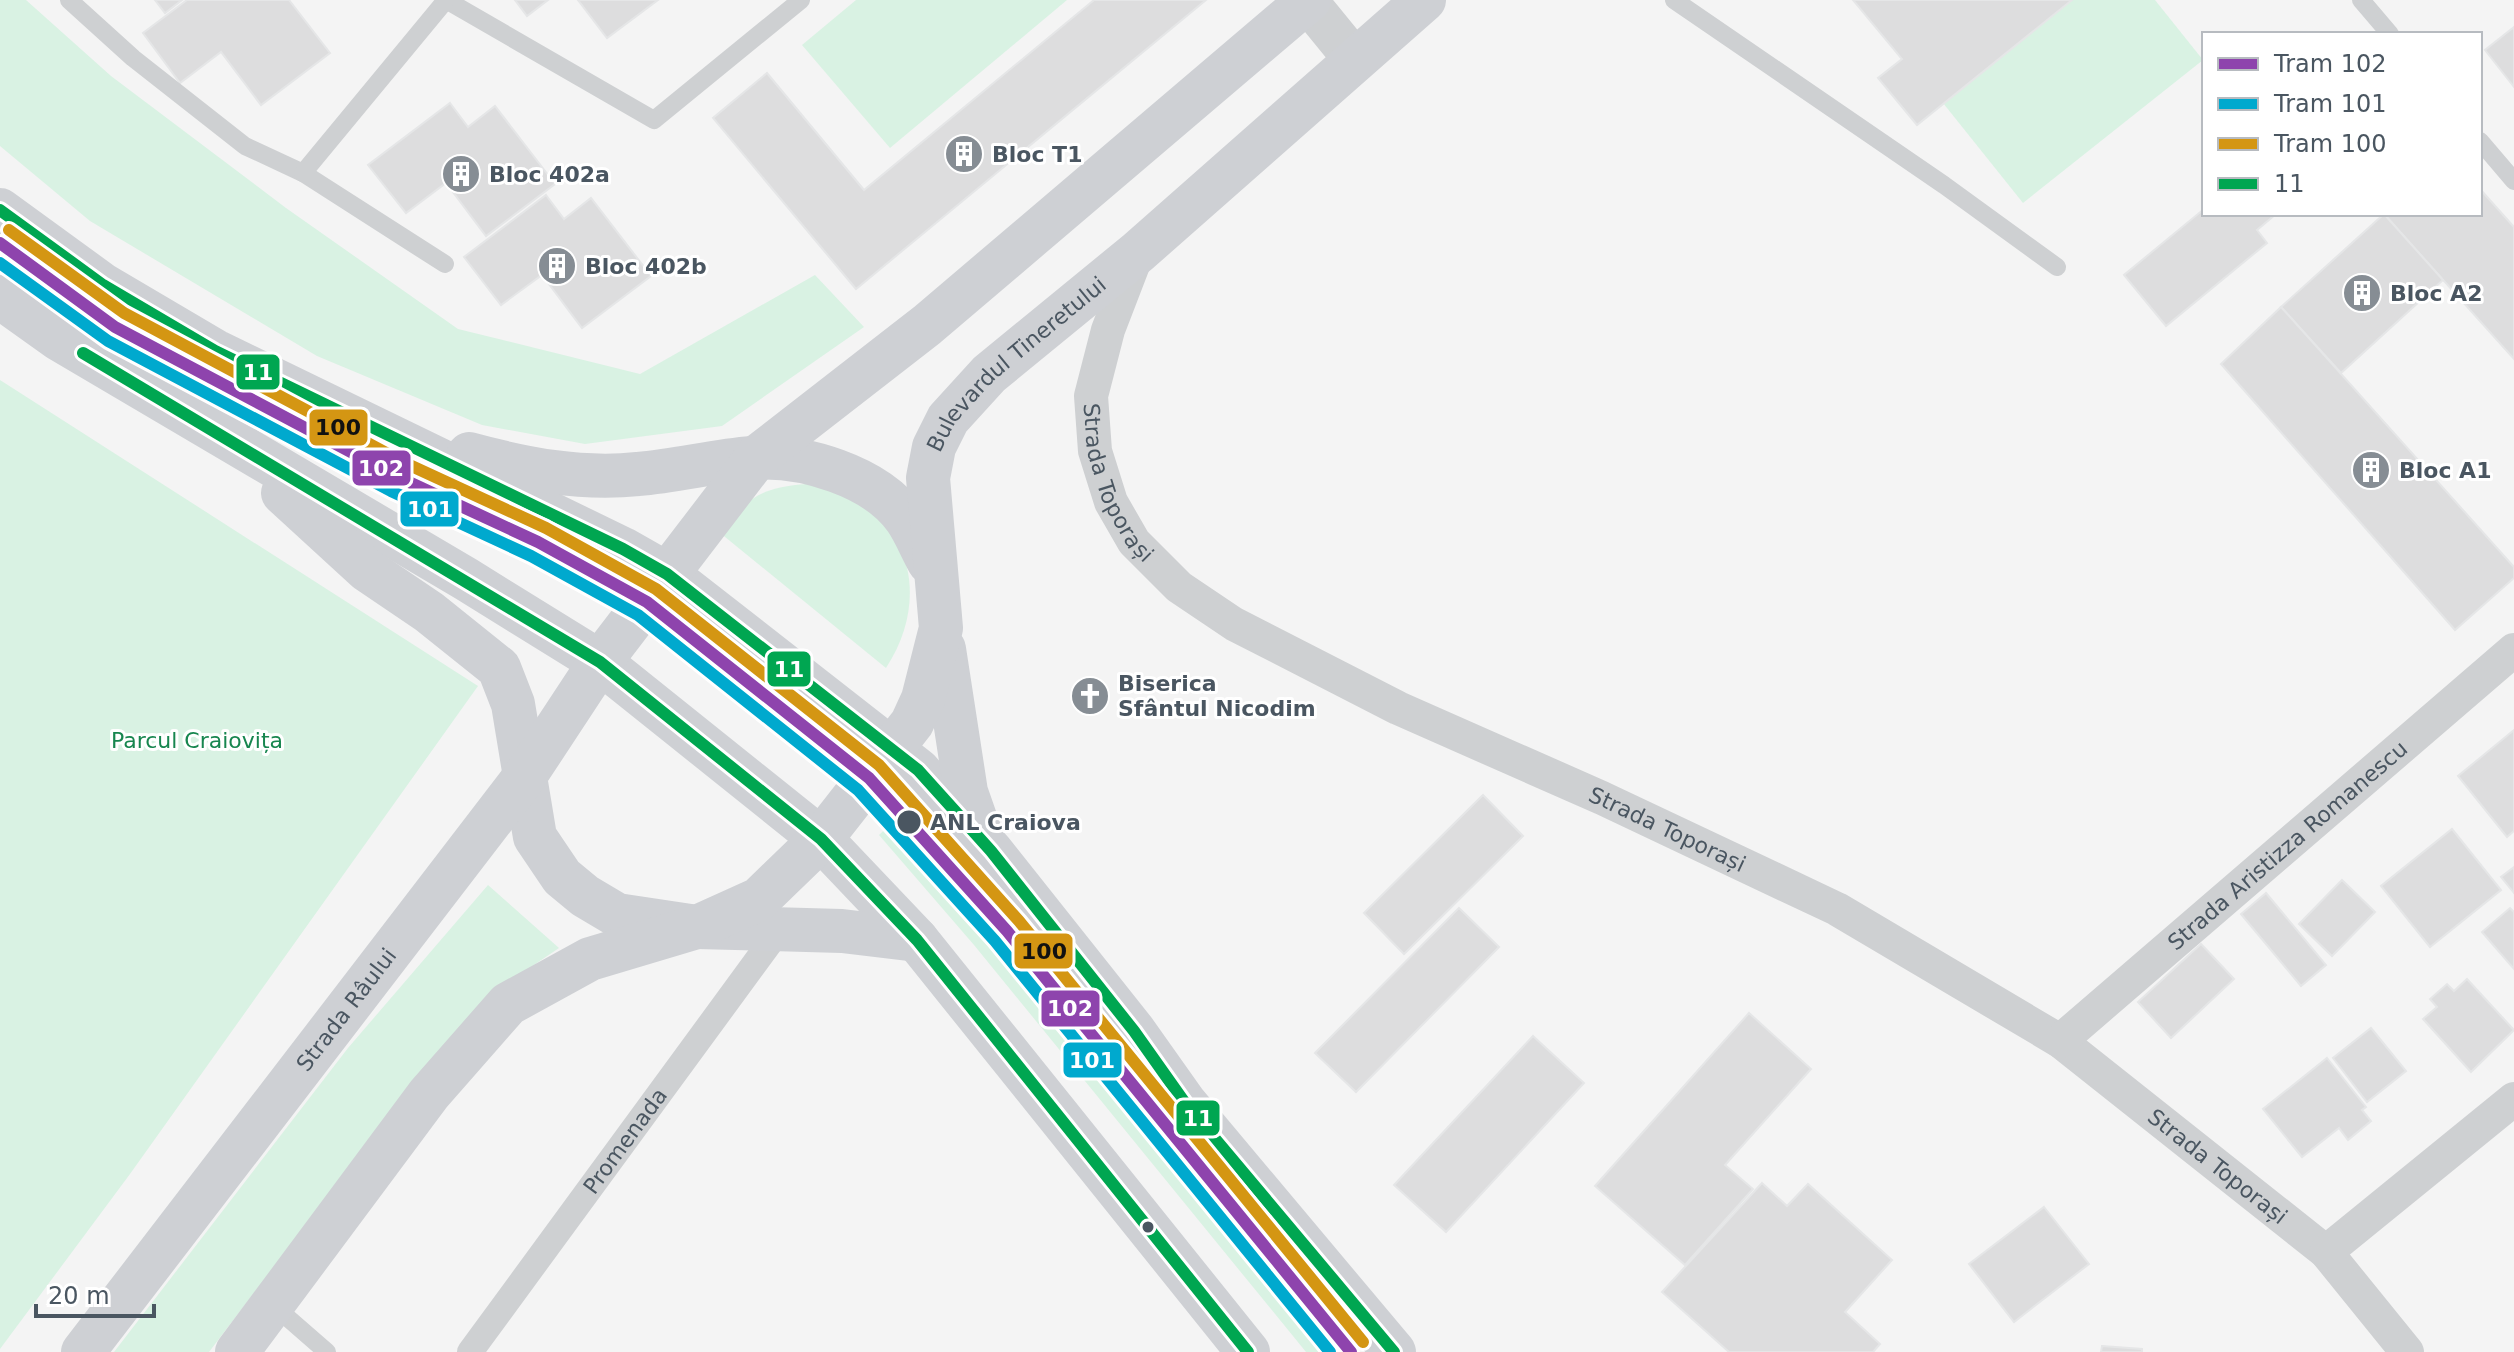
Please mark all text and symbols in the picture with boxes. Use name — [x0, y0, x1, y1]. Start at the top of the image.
legend — [2202, 32, 2482, 216]
text: Tram 102 — [2273, 50, 2387, 78]
text: Tram 101 — [2273, 90, 2387, 118]
text: Tram 100 — [2273, 130, 2387, 158]
building icon: Bloc T1 — [943, 133, 985, 175]
place label: Bloc T1 — [992, 142, 1082, 167]
building icon: Bloc 402a — [440, 153, 482, 195]
place label: Bloc 402a — [489, 162, 610, 187]
text: 11 — [2274, 170, 2305, 198]
building icon: Bloc 402b — [536, 245, 578, 287]
place label: Bloc 402b — [585, 254, 707, 279]
street label: Bulevardul Tineretului — [921, 271, 1111, 455]
building icon: Bloc A2 — [2341, 272, 2383, 314]
place label: Bloc A2 — [2390, 281, 2482, 306]
line badge: 11 — [235, 353, 281, 391]
text: 11 — [243, 360, 273, 385]
street label: Strada Toporași — [1079, 402, 1159, 567]
line badge: 100 — [308, 408, 369, 447]
text: 100 — [315, 415, 361, 440]
line badge: 102 — [351, 449, 412, 487]
building icon: Bloc A1 — [2350, 449, 2392, 491]
text: 102 — [358, 456, 404, 481]
place label: Bloc A1 — [2399, 458, 2491, 483]
line badge: 101 — [399, 490, 460, 528]
text: 101 — [407, 497, 453, 522]
line badge: 11 — [766, 650, 812, 688]
text: 11 — [774, 657, 804, 682]
place label: Biserica Sfântul Nicodim — [1118, 671, 1316, 721]
church icon: Biserica Sfântul Nicodim — [1069, 675, 1111, 717]
park label: Parcul Craiovița — [111, 728, 283, 753]
street label: Strada Aristizza Romanescu — [2163, 735, 2412, 955]
street label: Strada Toporași — [1585, 781, 1750, 877]
marker: ANL Craiova — [895, 808, 923, 836]
place label: ANL Craiova — [930, 810, 1081, 835]
line badge: 100 — [1013, 932, 1074, 970]
text: 100 — [1021, 939, 1067, 964]
street label: Strada Râului — [291, 943, 401, 1076]
line badge: 102 — [1040, 989, 1101, 1028]
text: 102 — [1047, 996, 1093, 1021]
line badge: 101 — [1062, 1041, 1123, 1079]
text: 101 — [1069, 1048, 1115, 1073]
street label: Promenada — [578, 1083, 672, 1198]
line badge: 11 — [1175, 1099, 1221, 1137]
street label: Strada Toporași — [2143, 1103, 2292, 1229]
text: 11 — [1183, 1106, 1213, 1131]
unlabelled marker — [1140, 1219, 1156, 1235]
scale bar — [36, 1268, 154, 1318]
text: 20 m — [48, 1282, 110, 1310]

